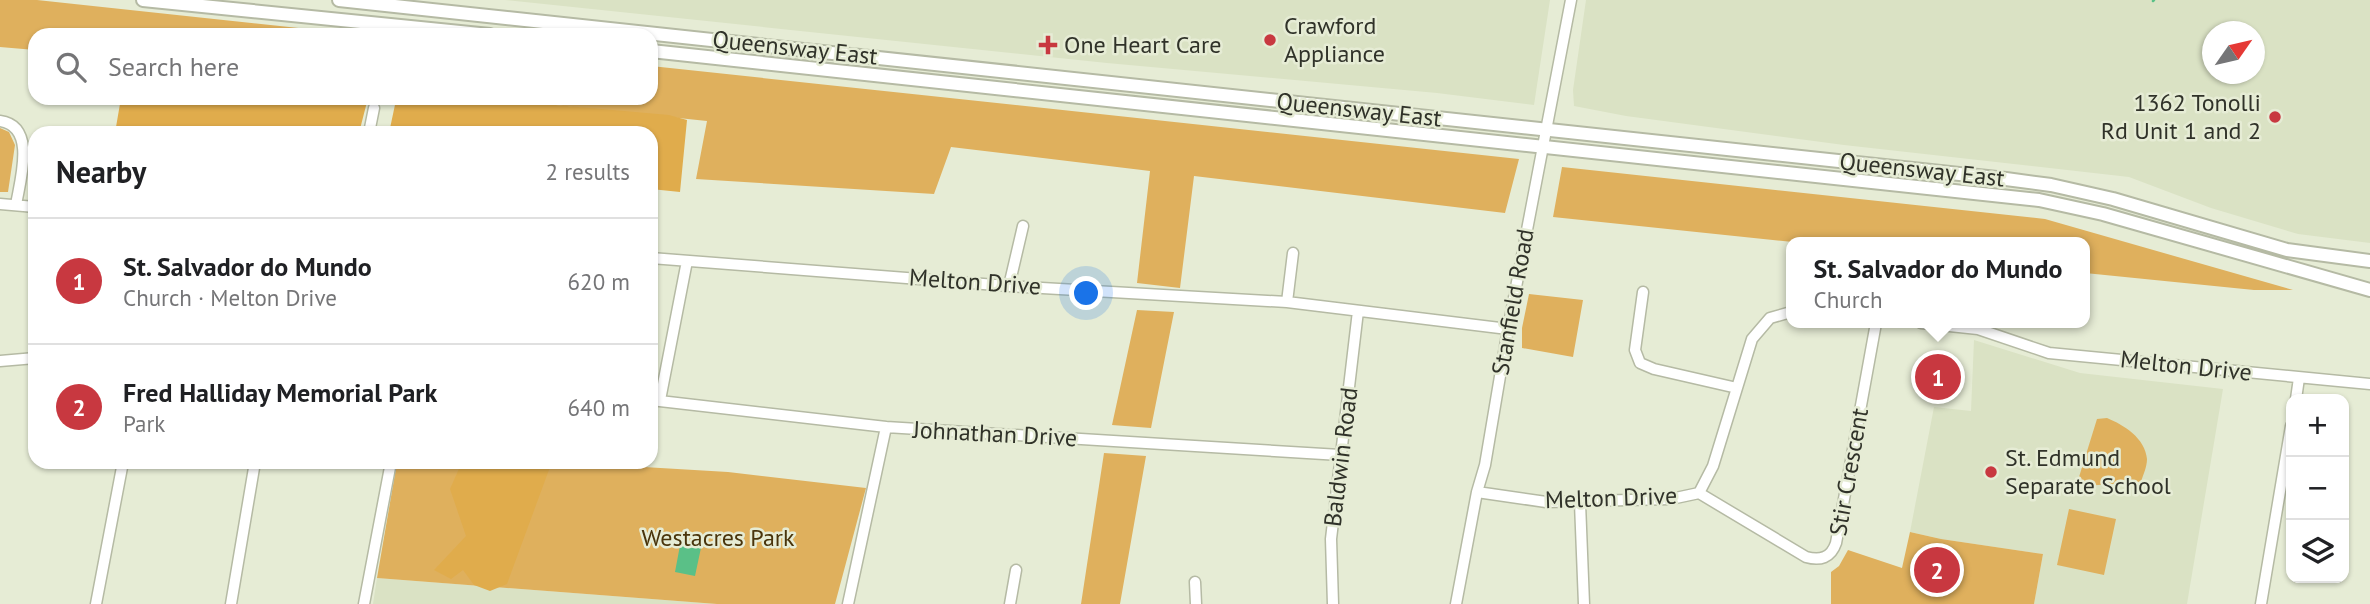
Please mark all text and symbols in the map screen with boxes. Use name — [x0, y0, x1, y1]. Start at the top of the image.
place label: Crawford Appliance — [1284, 10, 1385, 69]
north arrow — [2202, 21, 2265, 84]
street label: Queensway East — [711, 23, 879, 72]
search box — [28, 28, 658, 105]
place label: One Heart Care — [1064, 29, 1221, 60]
marker: Crawford Appliance — [1262, 32, 1278, 48]
marker: One Heart Care — [1038, 35, 1058, 55]
icon: search — [52, 48, 90, 86]
text: Search here — [108, 50, 239, 83]
street label: Queensway East — [1275, 85, 1443, 134]
place label: 1362 Tonolli Rd Unit 1 and 2 — [2101, 87, 2261, 146]
marker: 1362 Tonolli Rd Unit 1 and 2 — [2267, 109, 2283, 125]
street label: Queensway East — [1838, 145, 2006, 194]
text: Nearby — [56, 152, 146, 191]
text: 2 results — [546, 157, 630, 186]
street label: Stanfield Road — [1484, 226, 1541, 378]
popup — [1786, 237, 2090, 328]
text: St. Salvador do Mundo — [123, 250, 372, 283]
text: St. Salvador do Mundo — [1814, 252, 2062, 285]
street label: Melton Drive — [908, 261, 1042, 302]
text: 1 — [72, 267, 86, 296]
text: 620 m — [568, 267, 630, 296]
your location — [1069, 276, 1103, 310]
text: Church · Melton Drive — [123, 283, 337, 312]
text: Church — [1814, 285, 1882, 314]
street label: Melton Drive — [2119, 343, 2253, 388]
pin: 1 — [1915, 351, 1961, 403]
text: Fred Halliday Memorial Park — [123, 376, 437, 409]
street label: Baldwin Road — [1317, 385, 1364, 528]
text: 2 — [72, 393, 86, 422]
text: 640 m — [568, 393, 630, 422]
map controls — [2286, 394, 2349, 583]
button: + — [2286, 394, 2349, 457]
street label: Stir Crescent — [1822, 406, 1875, 538]
text: Park — [123, 409, 165, 438]
street label: Johnathan Drive — [911, 414, 1078, 453]
place label: St. Edmund Separate School — [2005, 442, 2171, 501]
button: − — [2286, 457, 2349, 520]
marker: St. Edmund Separate School — [1983, 464, 1999, 480]
street label: Melton Drive — [1544, 480, 1678, 515]
button: layers — [2286, 520, 2349, 583]
park label: Westacres Park — [641, 522, 795, 553]
pin: 2 — [1914, 544, 1960, 596]

